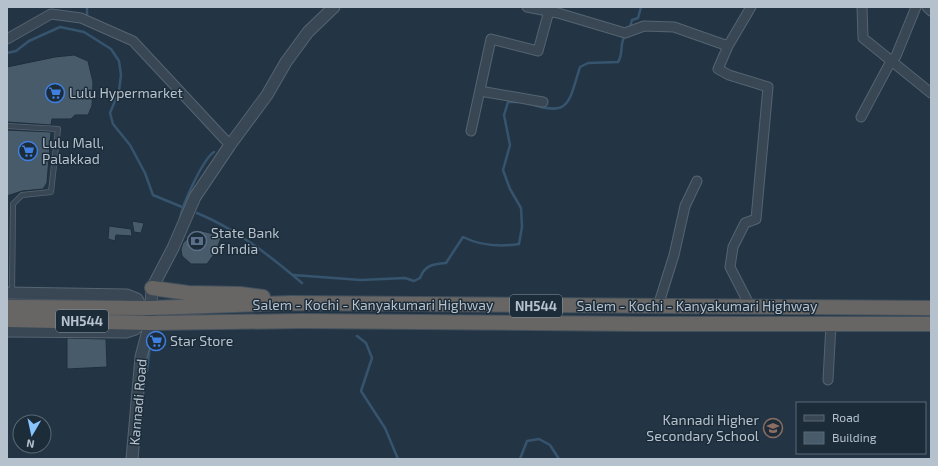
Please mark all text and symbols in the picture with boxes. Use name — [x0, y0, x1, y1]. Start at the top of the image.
supermarket icon: Lulu Hypermarket — [44, 82, 66, 104]
place label: Lulu Hypermarket — [69, 84, 183, 101]
place label: Lulu Mall, Palakkad — [42, 134, 104, 167]
supermarket icon: Lulu Mall, Palakkad — [17, 140, 39, 162]
place label: State Bank of India — [211, 224, 279, 257]
bank icon: State Bank of India — [186, 230, 208, 252]
road number: NH544 — [510, 295, 562, 317]
street label: Salem - Kochi - Kanyakumari Highway — [253, 296, 494, 313]
street label: Salem - Kochi - Kanyakumari Highway — [577, 297, 818, 314]
road number: NH544 — [56, 310, 108, 332]
supermarket icon: Star Store — [145, 330, 167, 352]
place label: Star Store — [170, 332, 233, 349]
street label: Kannadi Road — [125, 358, 150, 446]
legend — [796, 402, 926, 454]
text: Road — [832, 410, 860, 424]
place label: Kannadi Higher Secondary School — [646, 411, 760, 444]
north arrow — [12, 414, 52, 454]
school or university icon: Kannadi Higher Secondary School — [762, 417, 784, 439]
text: Building — [832, 430, 877, 444]
text: N — [25, 437, 35, 451]

